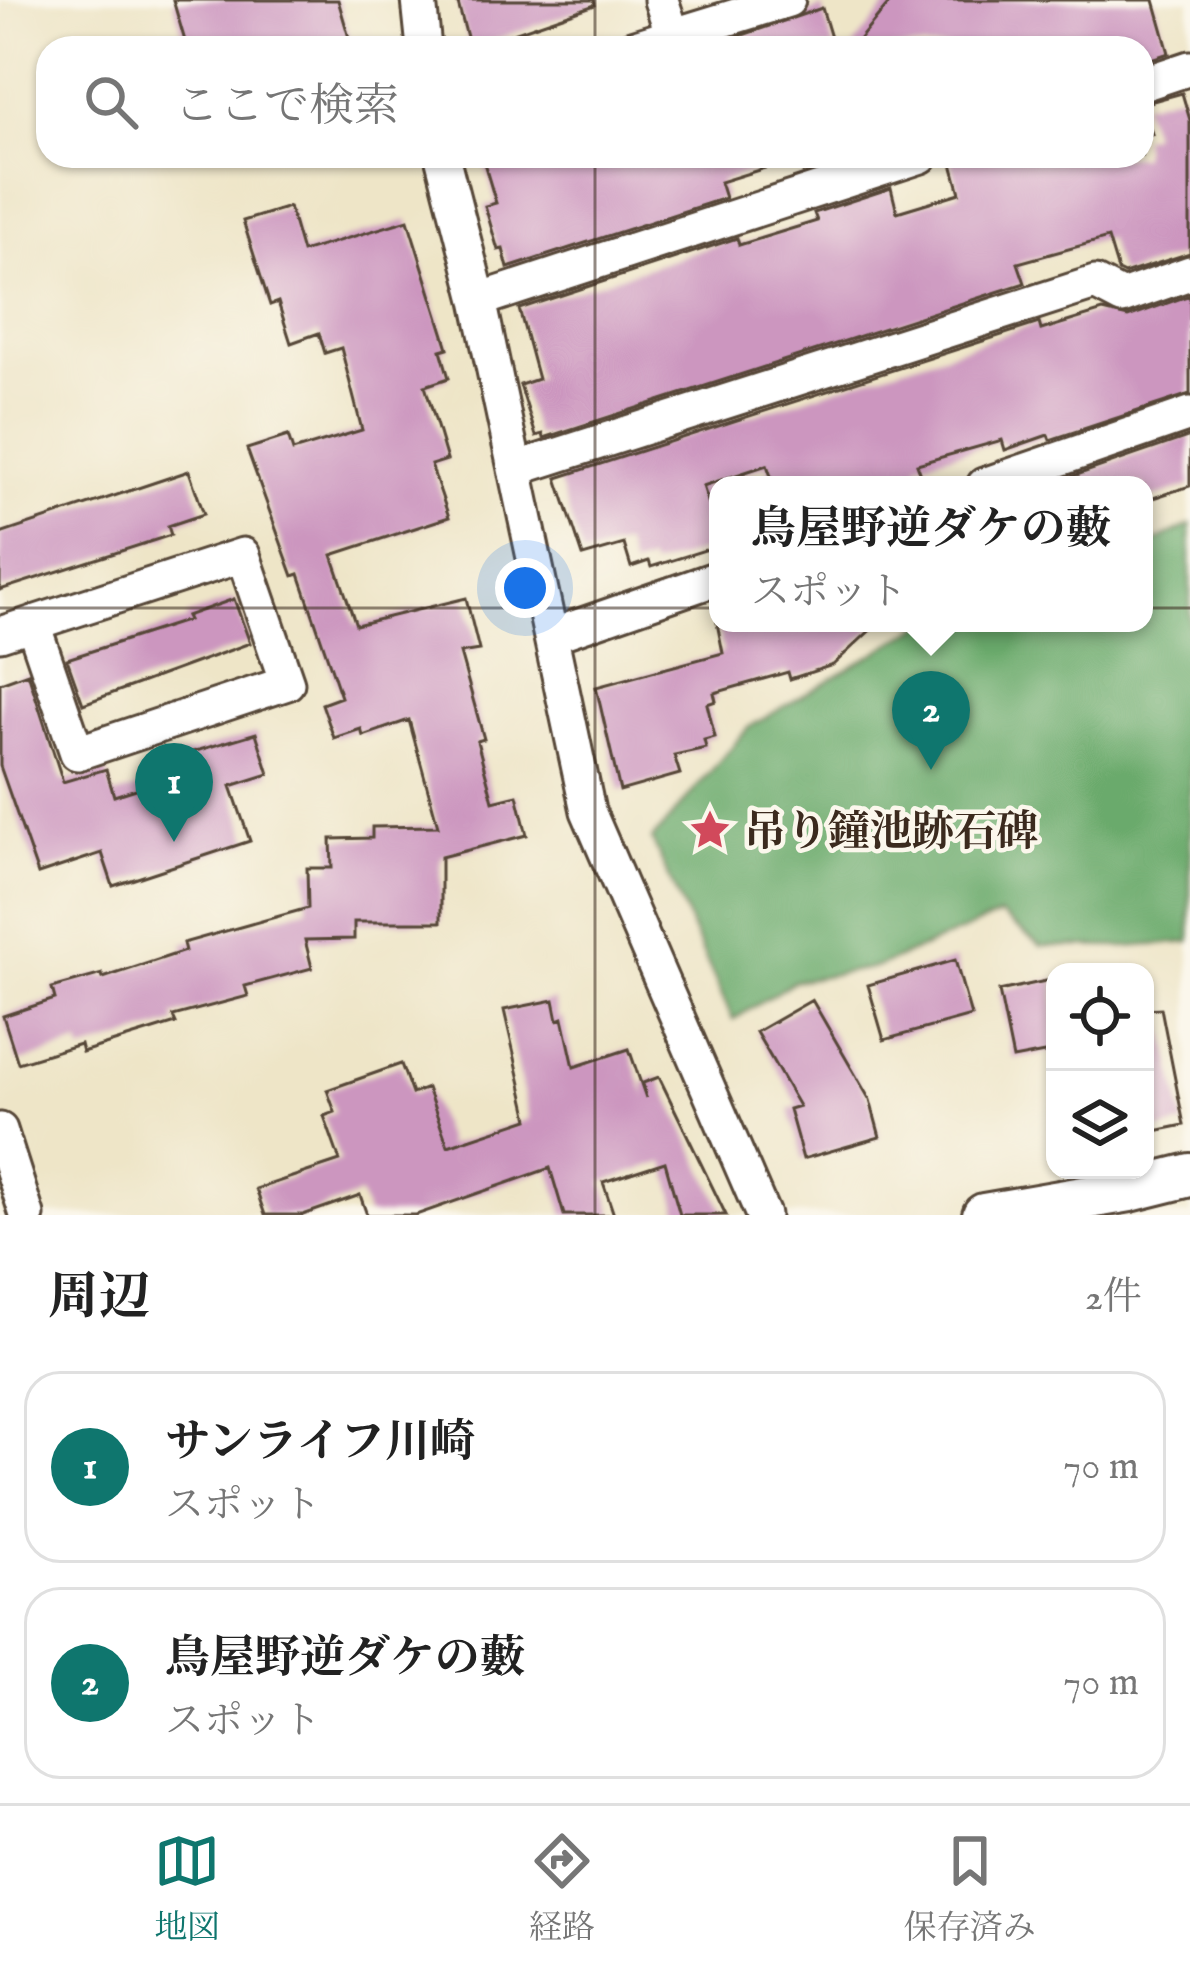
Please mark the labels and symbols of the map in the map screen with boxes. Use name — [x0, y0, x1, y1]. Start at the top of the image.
your location — [495, 558, 555, 618]
pin: 2 — [892, 671, 970, 770]
pin: 1 — [135, 743, 213, 842]
place icon: 吊り鐘池跡石碑 — [687, 807, 733, 853]
place label: 吊り鐘池跡石碑 — [744, 807, 1038, 860]

